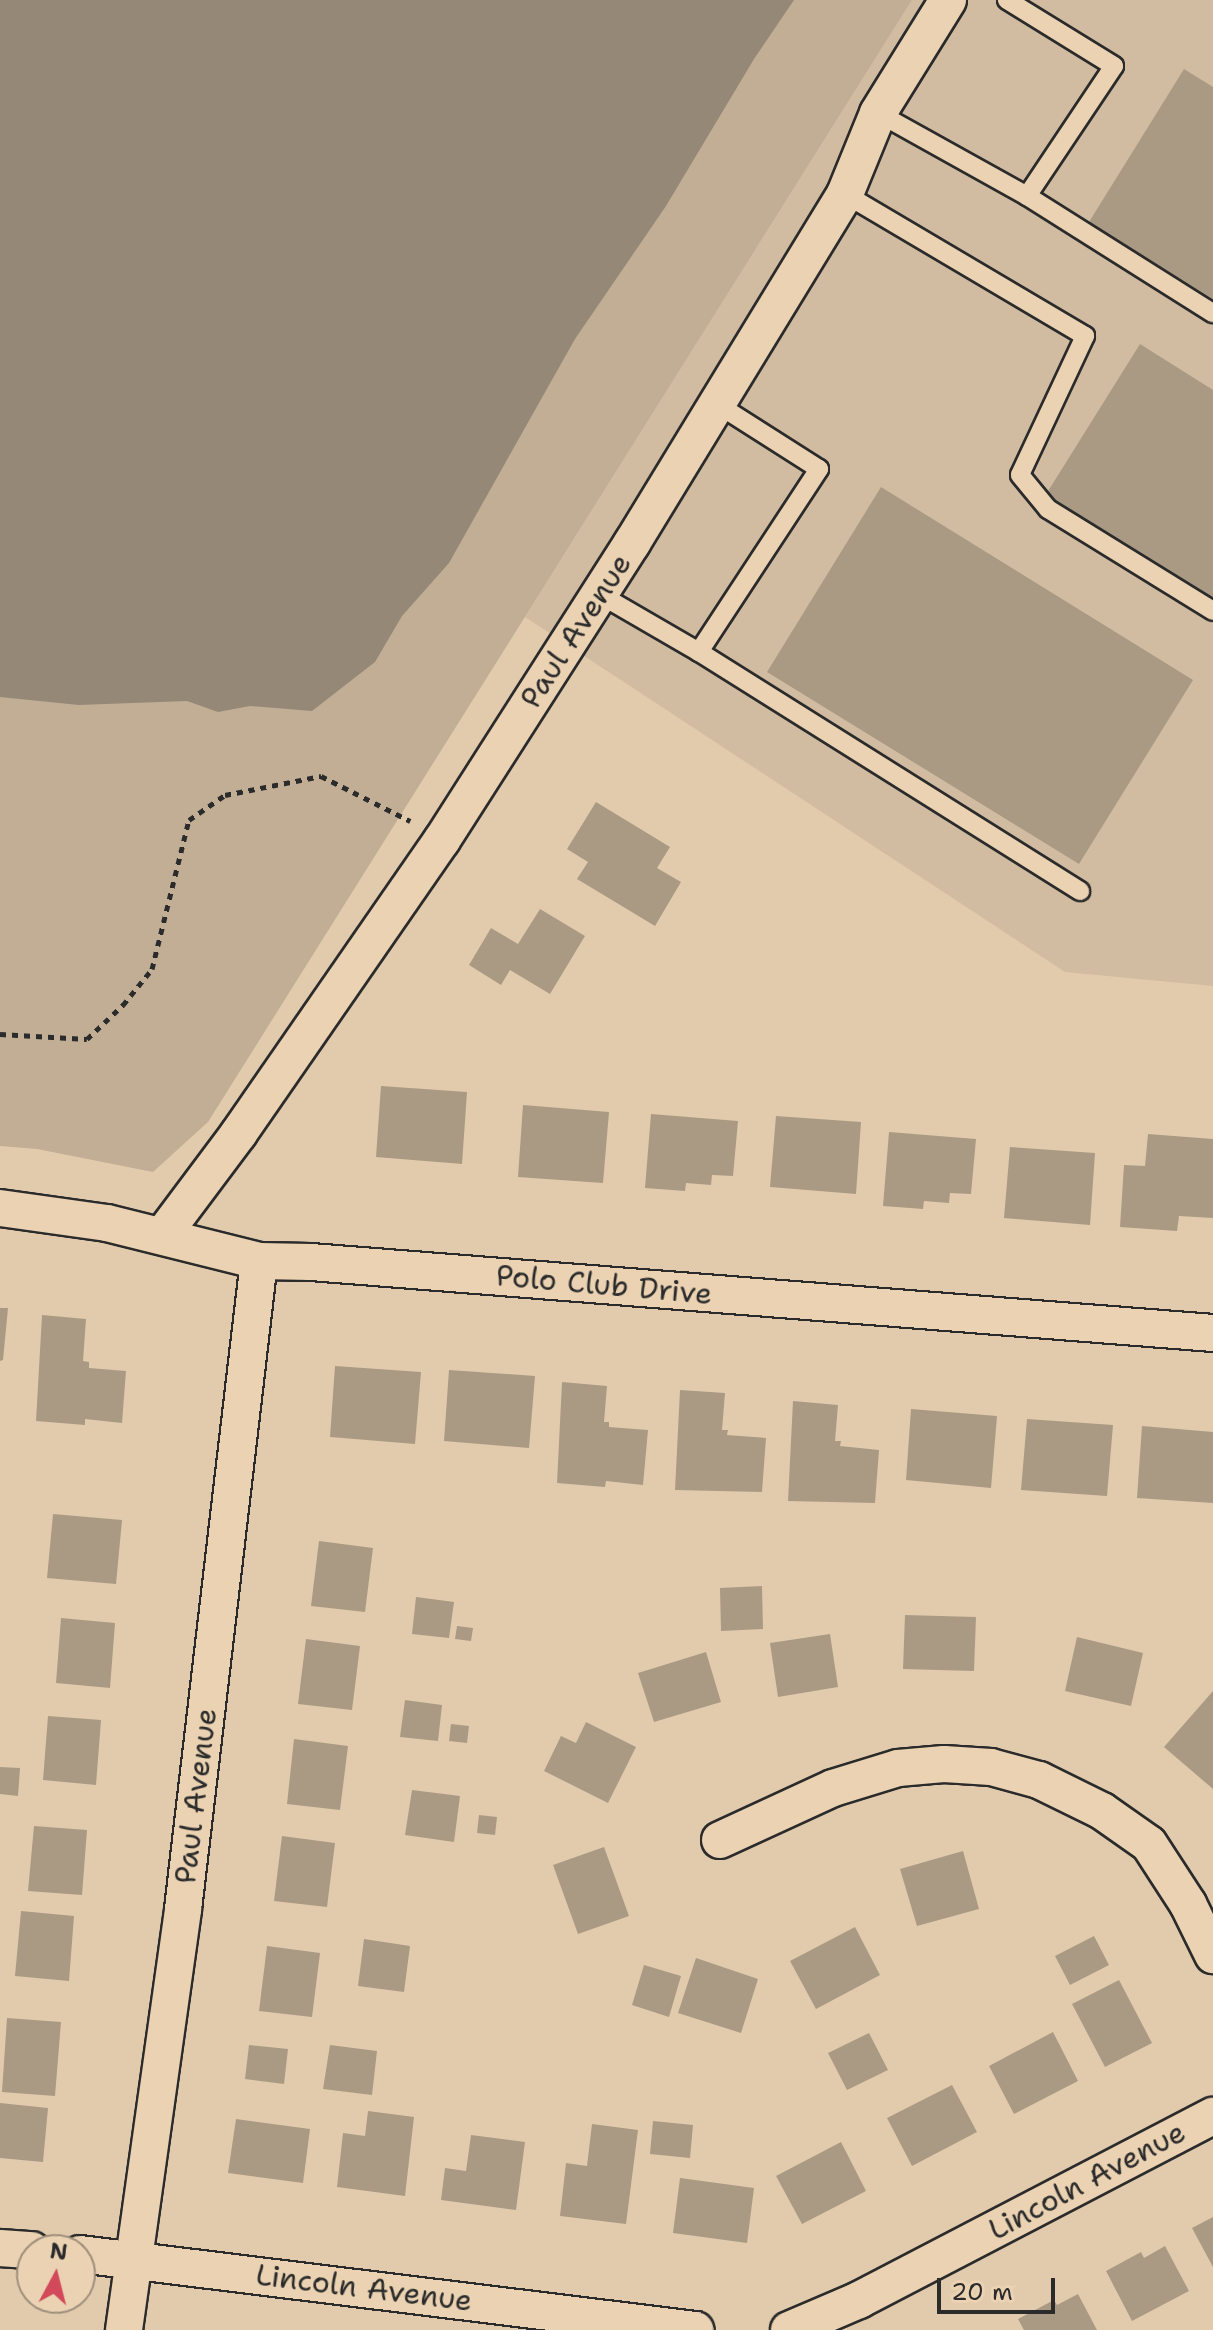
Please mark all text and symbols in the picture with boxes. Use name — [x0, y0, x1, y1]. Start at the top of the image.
street label: Paul Avenue — [513, 547, 639, 715]
street label: Polo Club Drive — [494, 1258, 714, 1312]
street label: Paul Avenue — [167, 1706, 225, 1886]
street label: Lincoln Avenue — [982, 2114, 1192, 2248]
north arrow — [16, 2234, 96, 2314]
text: N — [48, 2236, 69, 2267]
street label: Lincoln Avenue — [254, 2257, 474, 2319]
scale bar — [941, 2262, 1059, 2312]
text: 20 m — [951, 2276, 1013, 2308]

